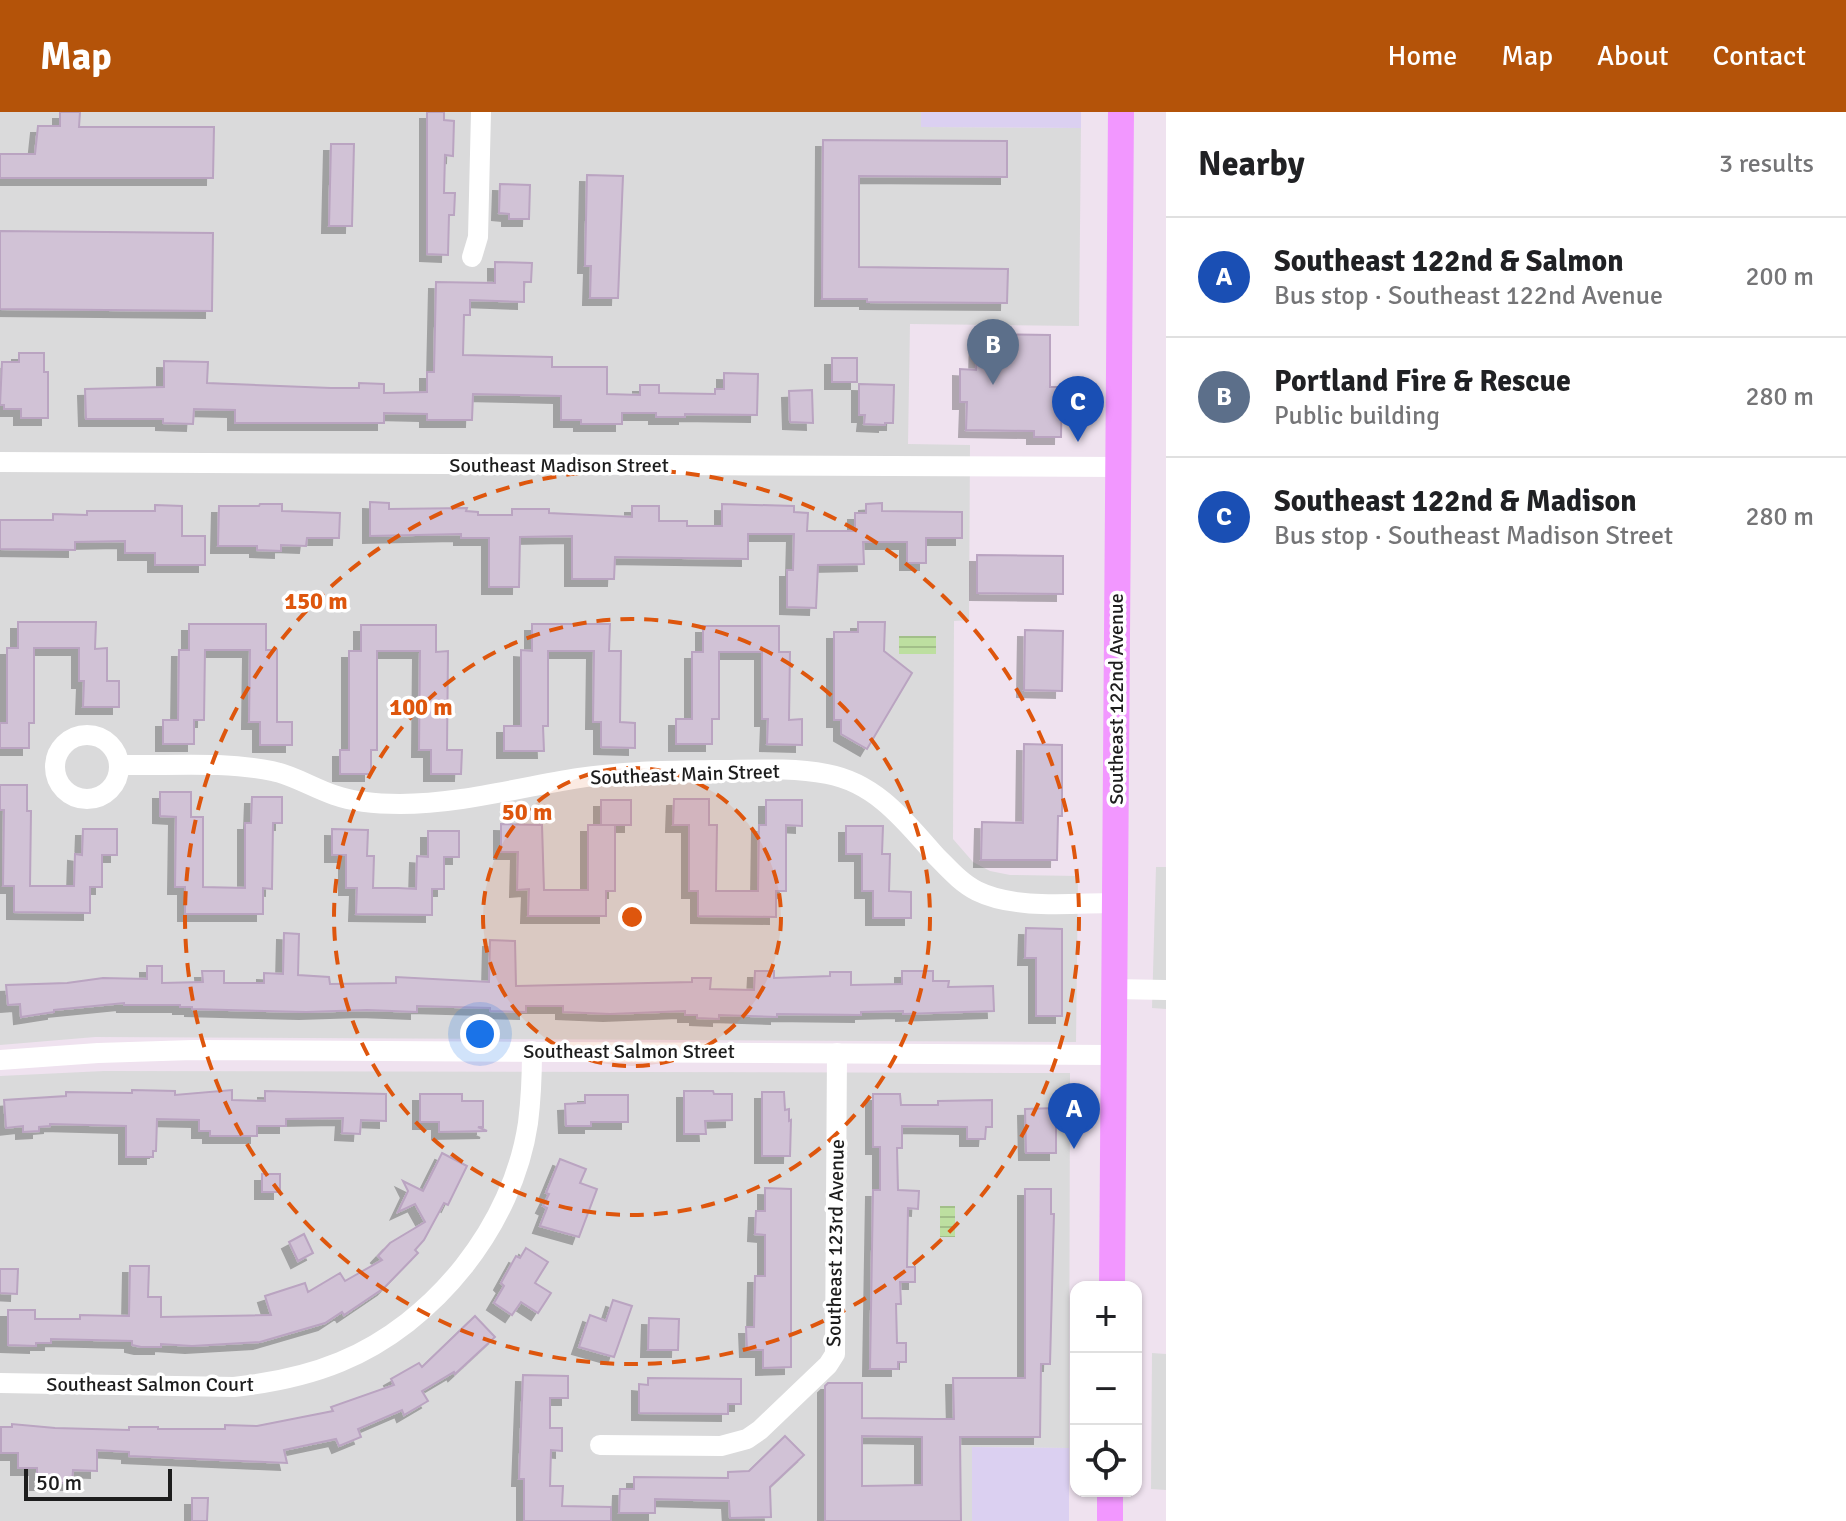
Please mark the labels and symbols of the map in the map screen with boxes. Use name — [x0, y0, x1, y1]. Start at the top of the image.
pin: B — [967, 319, 1019, 385]
pin: C — [1052, 376, 1104, 442]
street label: Southeast Madison Street — [449, 453, 669, 478]
text: 150 m — [284, 586, 348, 616]
street label: Southeast 122nd Avenue — [1104, 593, 1129, 805]
text: 100 m — [389, 692, 453, 722]
street label: Southeast Main Street — [590, 759, 780, 790]
text: 50 m — [502, 797, 552, 827]
centre of rings — [618, 903, 646, 931]
your location — [460, 1014, 500, 1054]
street label: Southeast Salmon Street — [523, 1039, 735, 1064]
pin: A — [1048, 1083, 1100, 1149]
street label: Southeast 123rd Avenue — [821, 1139, 850, 1347]
street label: Southeast Salmon Court — [46, 1372, 254, 1397]
scale bar — [24, 1465, 172, 1501]

